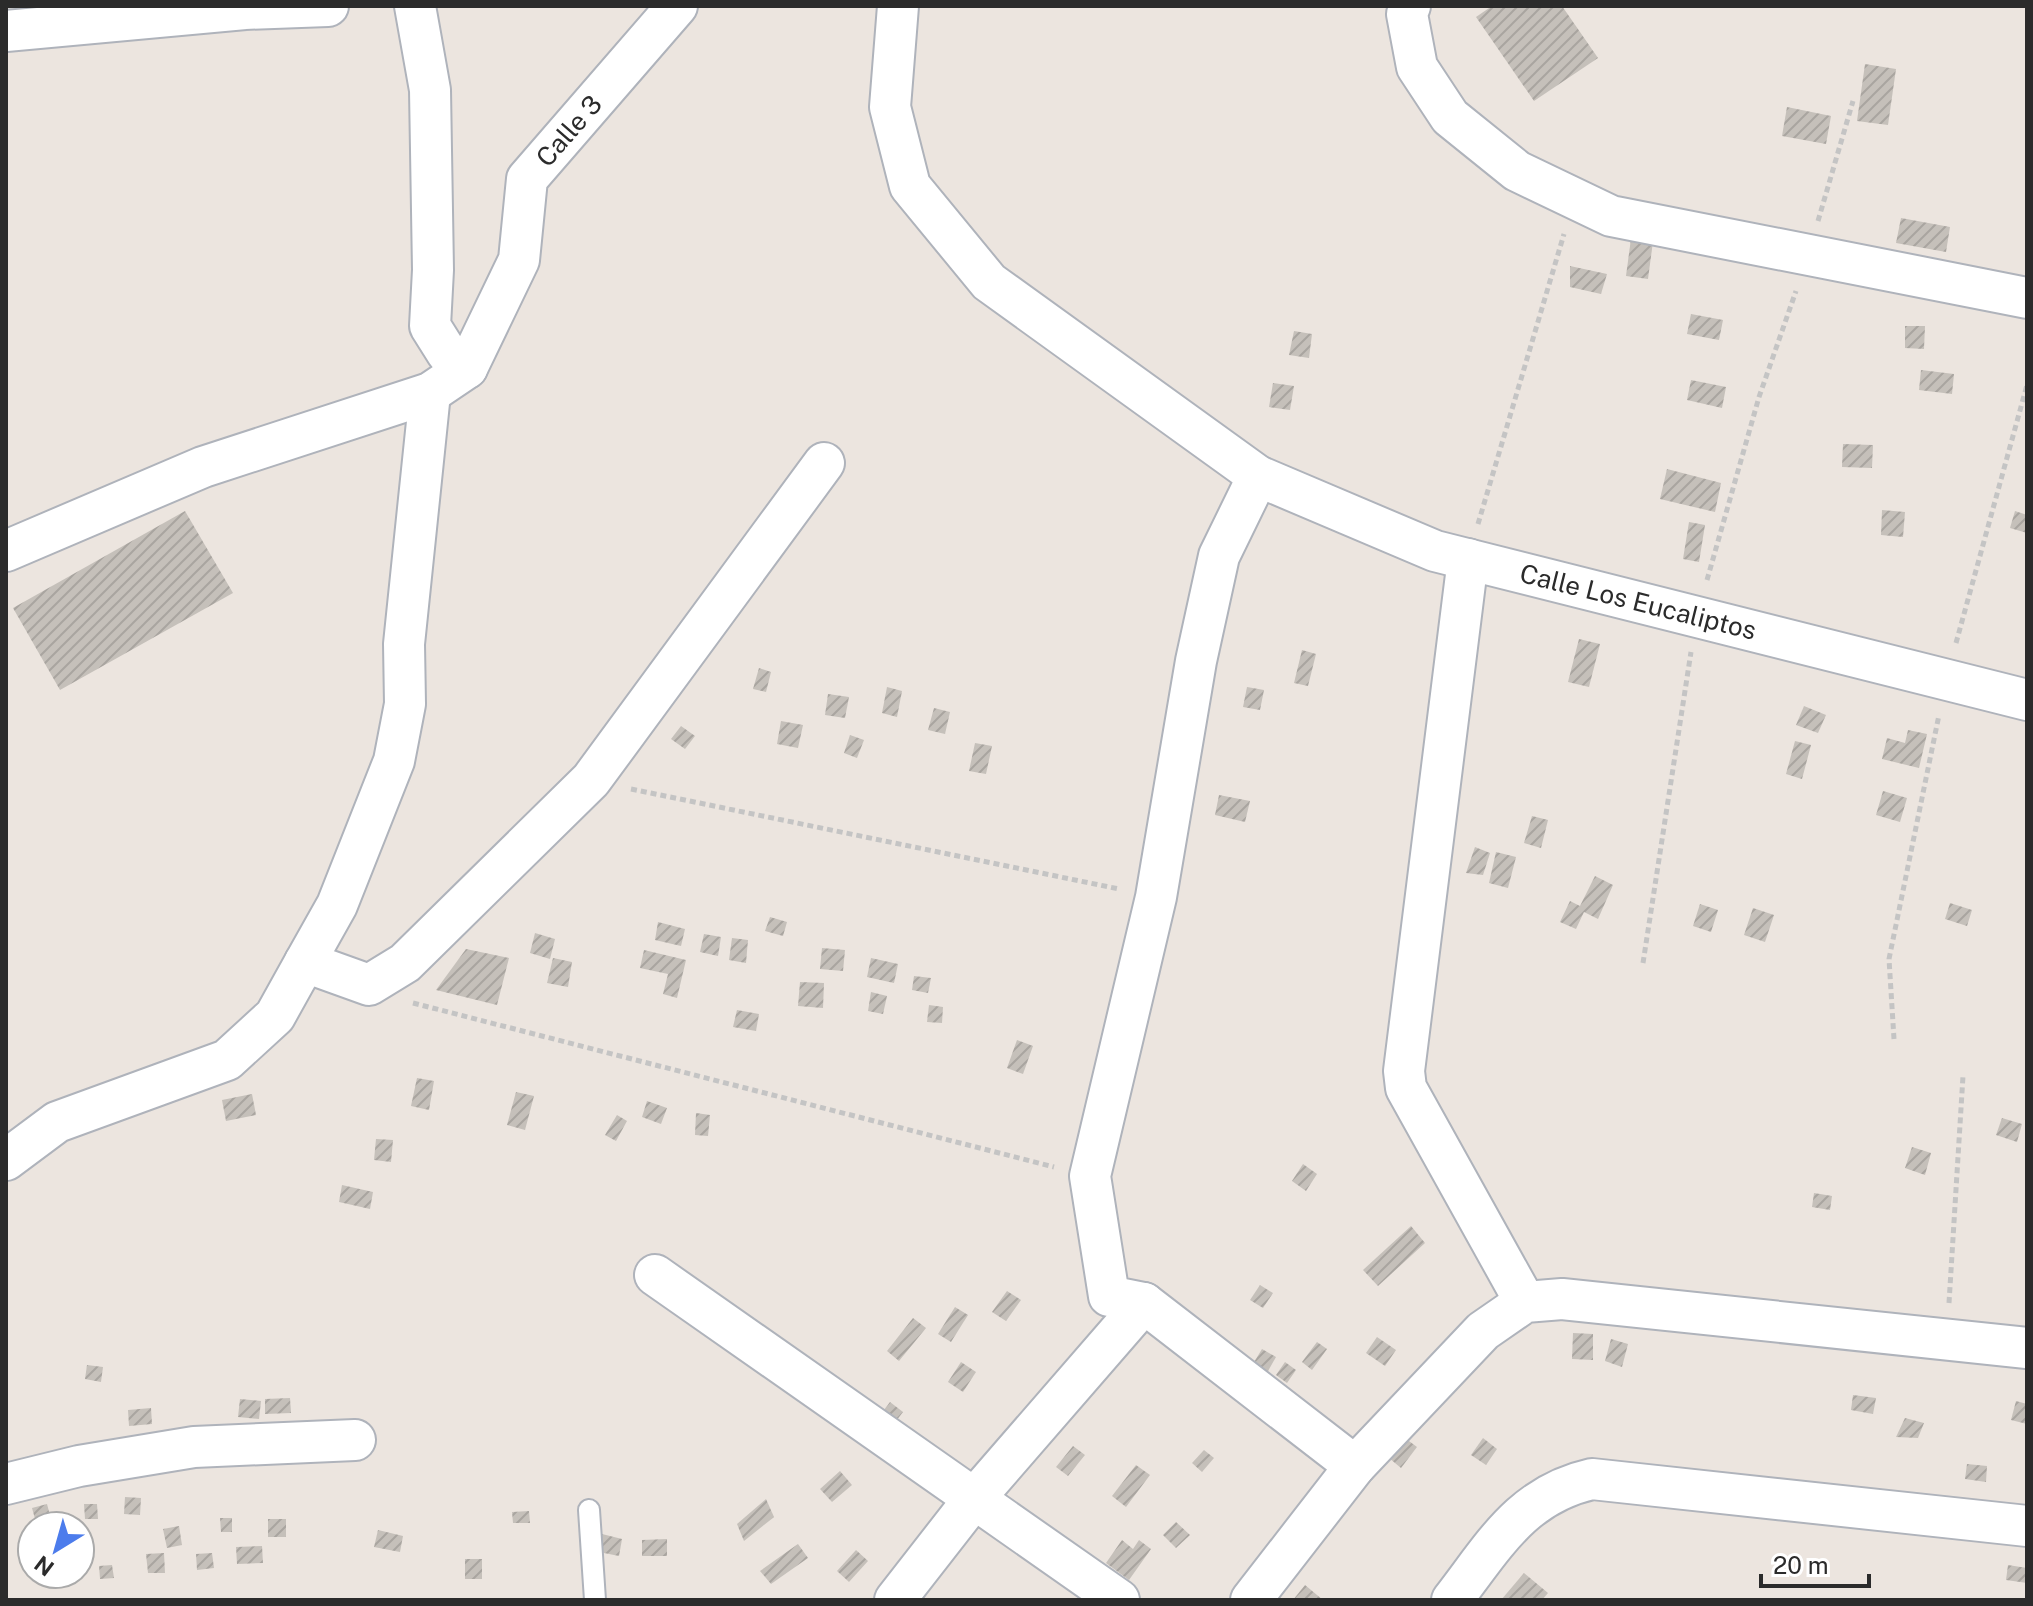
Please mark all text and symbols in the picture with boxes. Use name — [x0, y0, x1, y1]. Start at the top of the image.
street label: Calle 3 — [529, 89, 608, 173]
street label: Calle Los Eucaliptos — [1517, 557, 1759, 646]
north arrow — [16, 1510, 96, 1590]
scale bar — [1761, 1538, 1869, 1588]
text: N — [29, 1550, 59, 1582]
text: 20 m — [1773, 1551, 1829, 1579]

